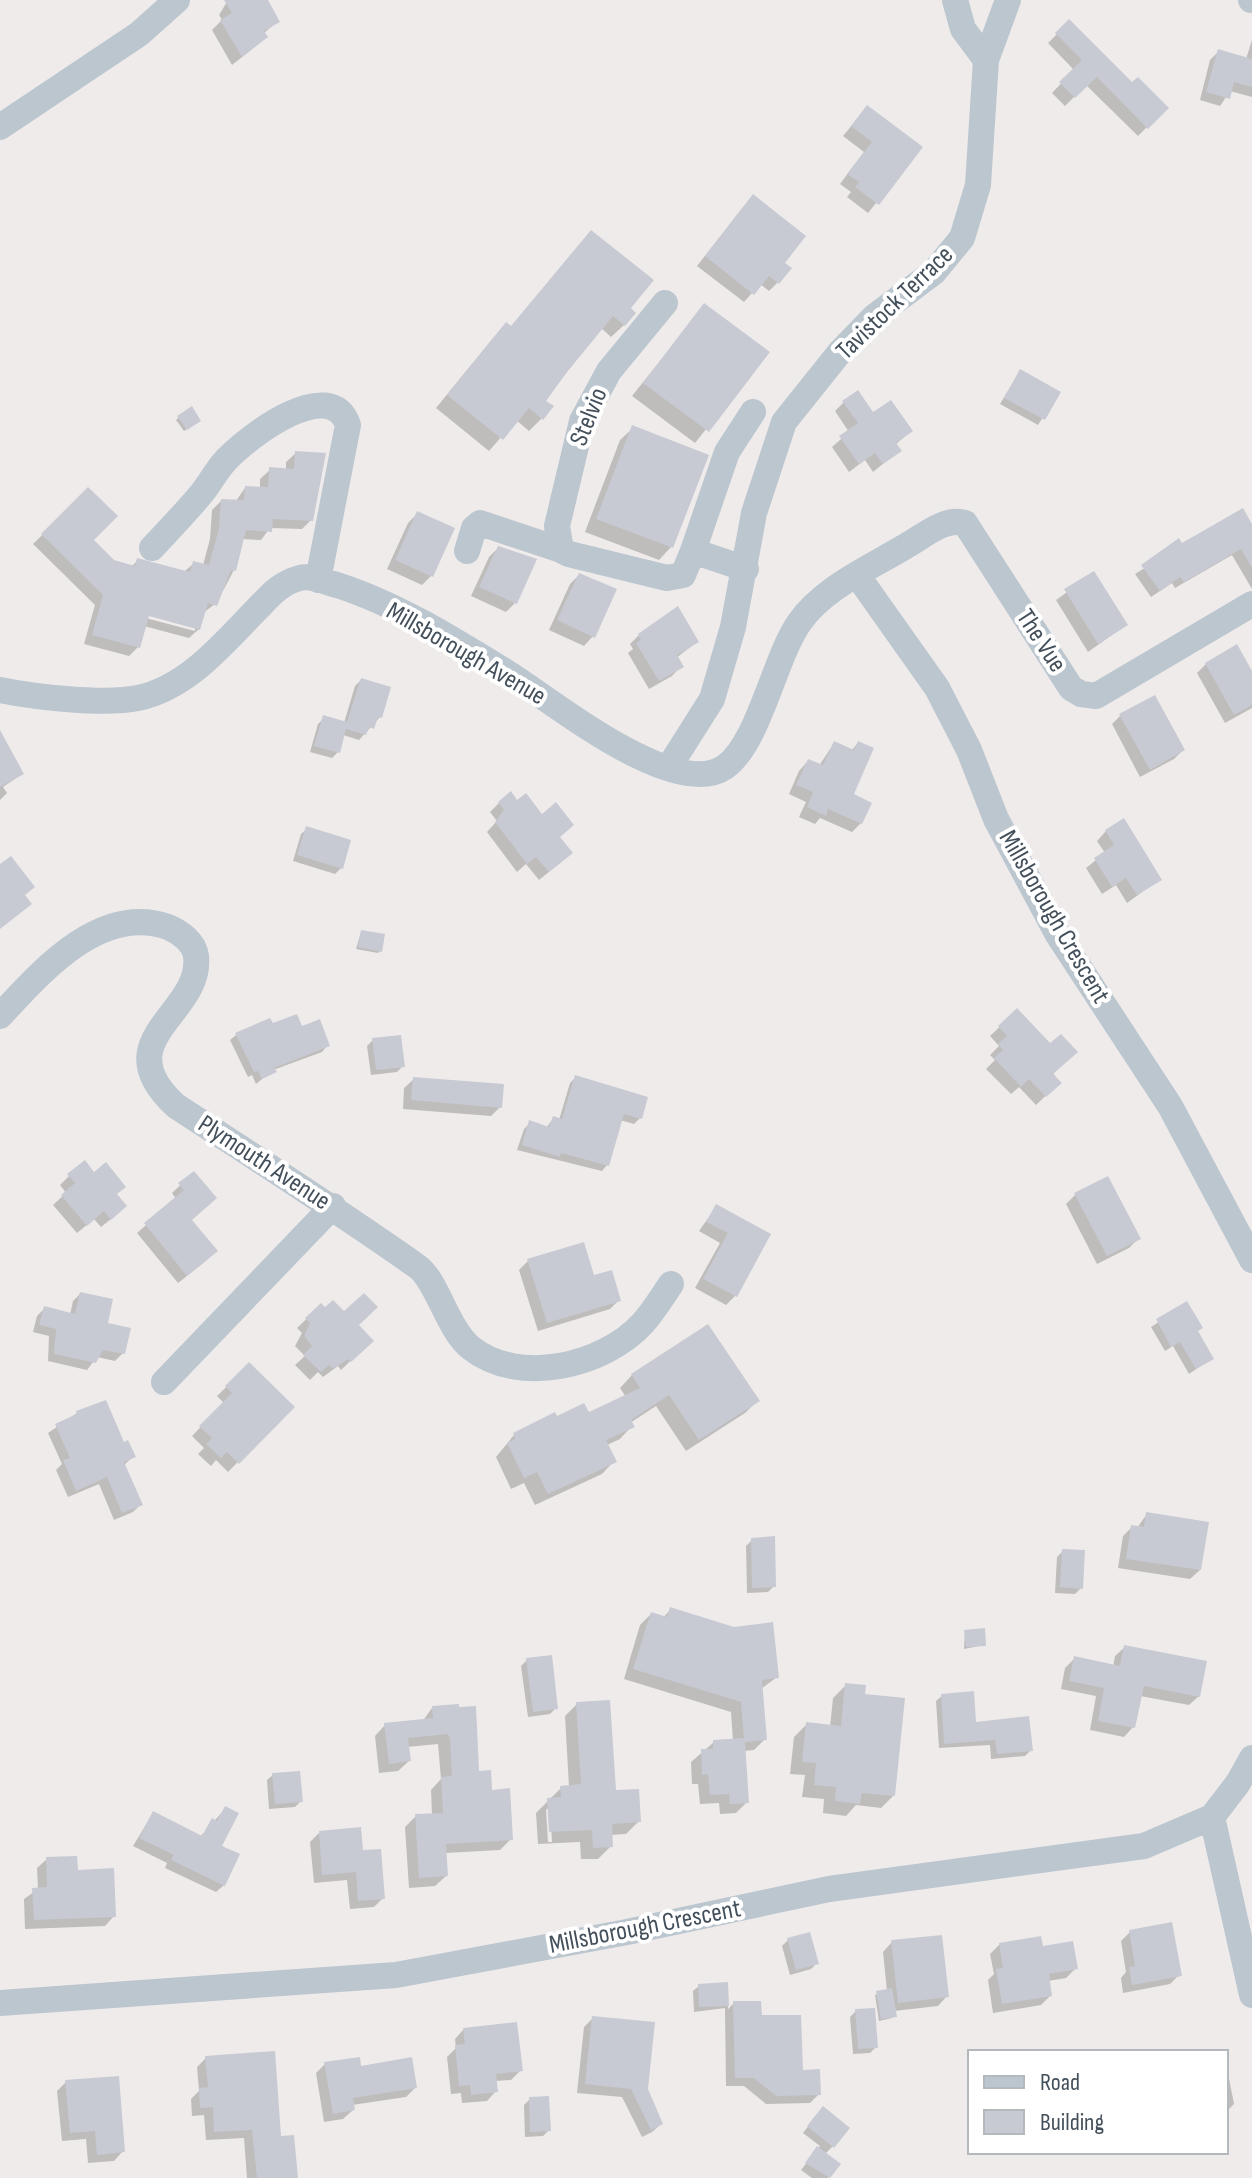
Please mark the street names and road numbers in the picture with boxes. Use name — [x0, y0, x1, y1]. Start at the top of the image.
street label: Tavistock Terrace — [830, 240, 960, 366]
street label: Stelvio — [563, 383, 615, 451]
street label: Millsborough Avenue — [381, 596, 551, 712]
street label: The Vue — [1009, 604, 1073, 678]
street label: Millsborough Crescent — [992, 825, 1116, 1009]
street label: Plymouth Avenue — [192, 1109, 336, 1217]
street label: Millsborough Crescent — [547, 1893, 743, 1961]

